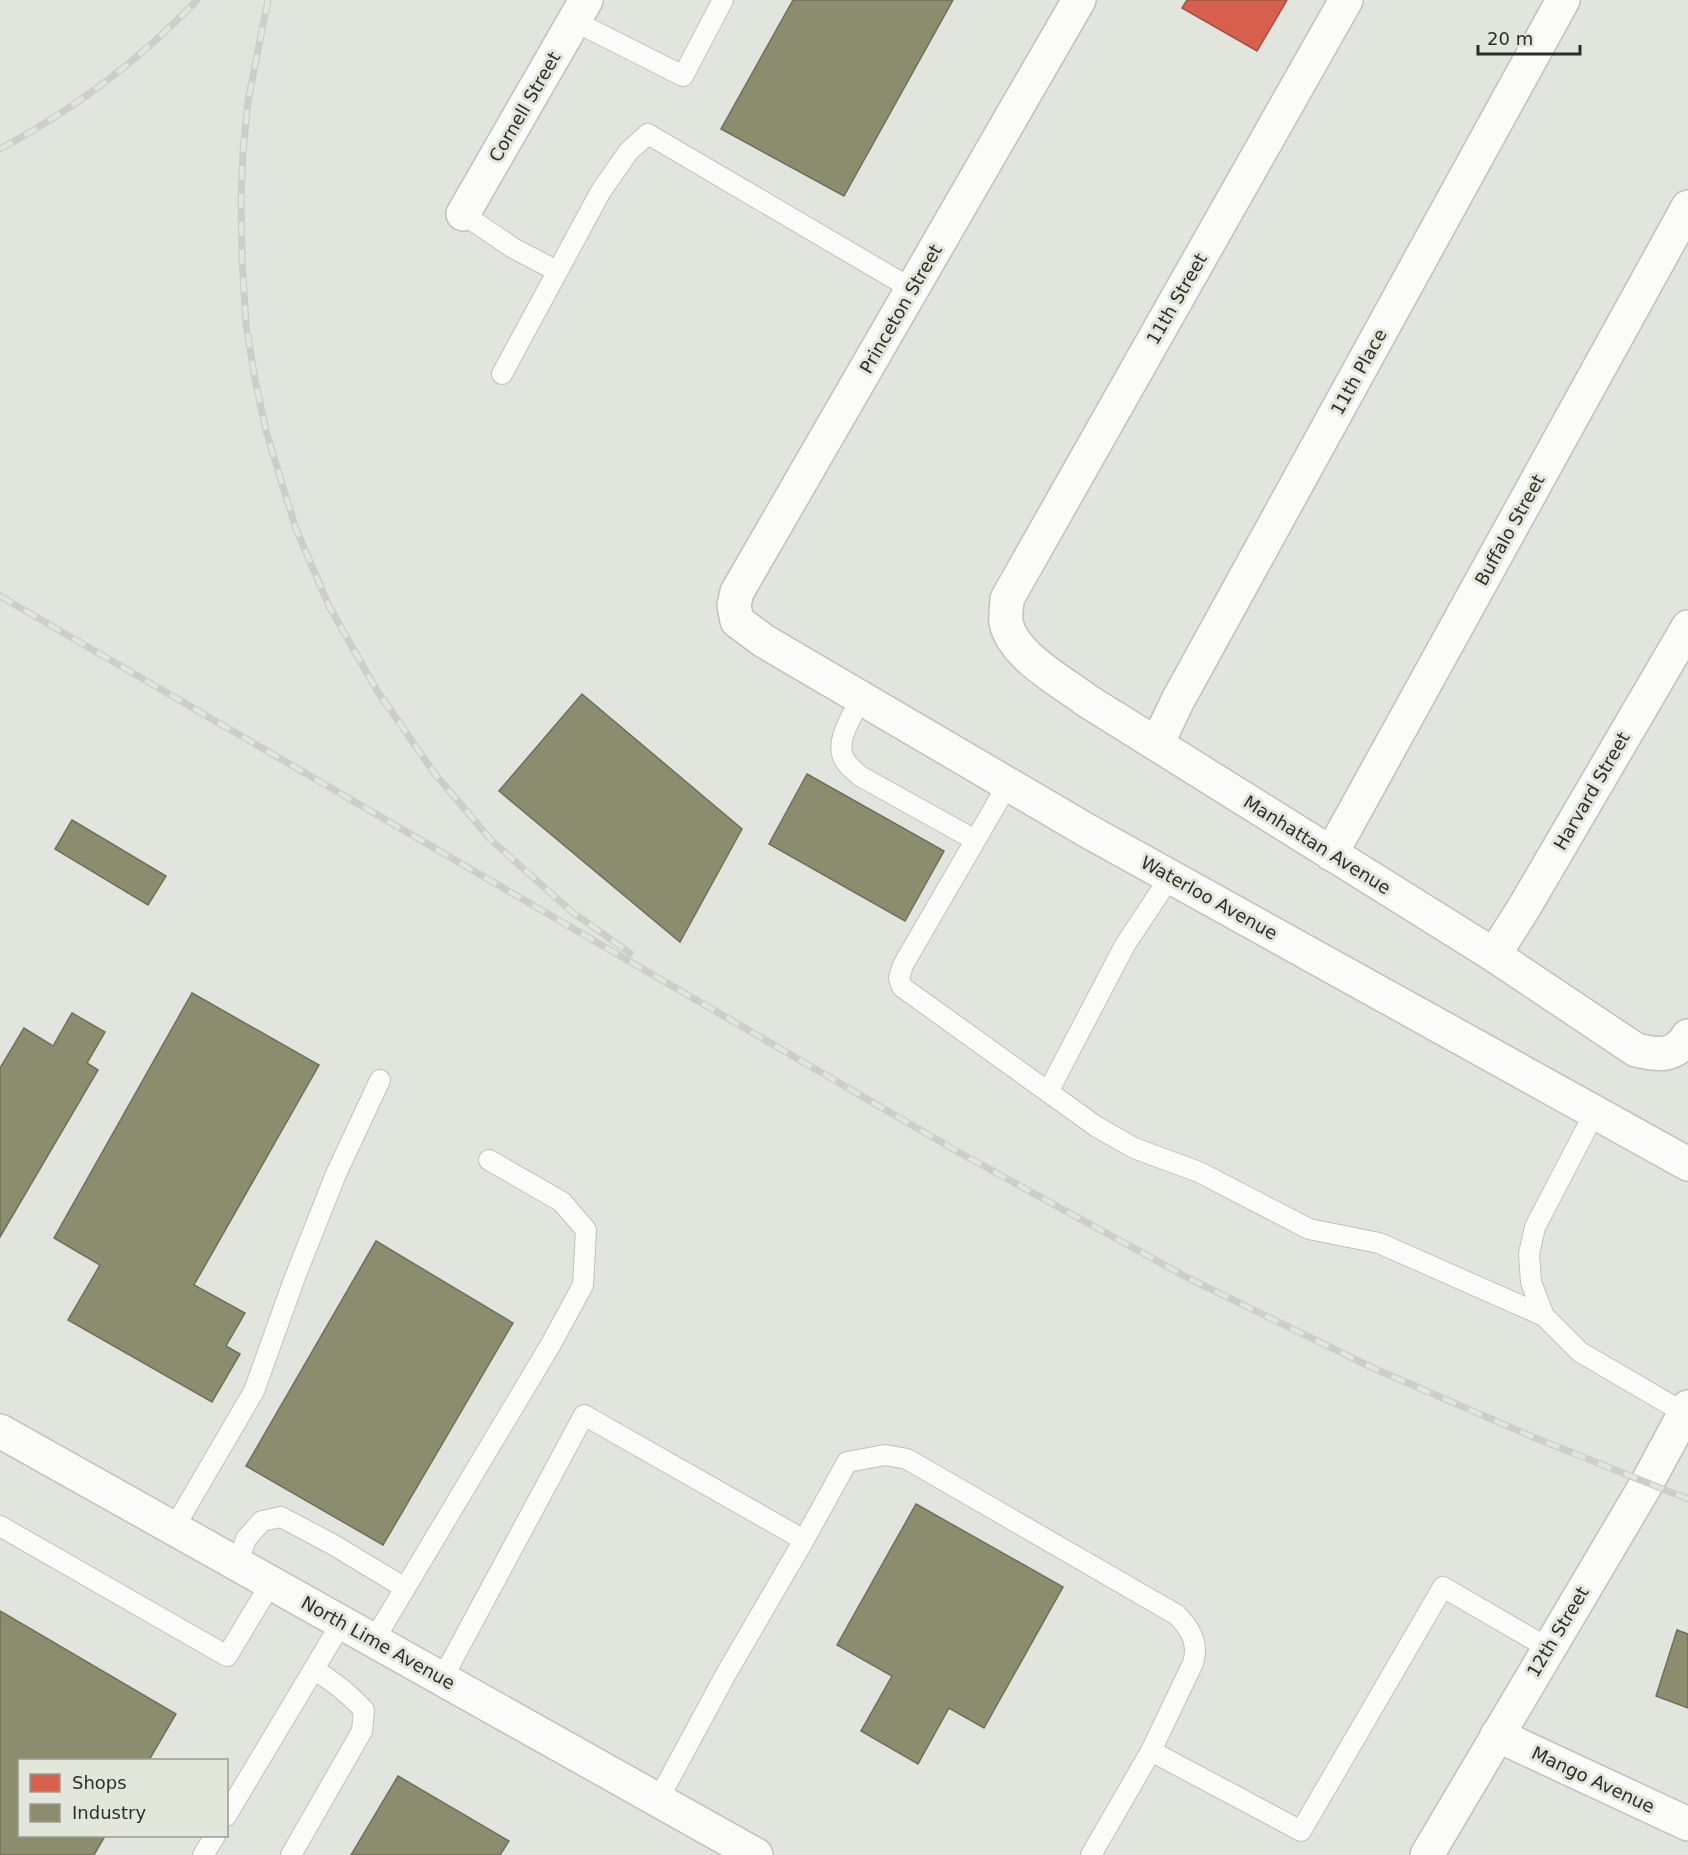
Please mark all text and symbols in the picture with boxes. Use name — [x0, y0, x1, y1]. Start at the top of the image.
scale bar — [1478, 18, 1580, 56]
text: 20 m — [1487, 28, 1533, 49]
street label: Cornell Street — [485, 48, 565, 166]
street label: Princeton Street — [855, 241, 946, 377]
street label: 11th Street — [1142, 249, 1211, 348]
street label: 11th Place — [1326, 325, 1391, 418]
street label: Buffalo Street — [1470, 471, 1549, 589]
street label: Harvard Street — [1549, 728, 1634, 853]
street label: Manhattan Avenue — [1240, 791, 1395, 898]
street label: Waterloo Avenue — [1137, 851, 1281, 944]
street label: 12th Street — [1522, 1583, 1593, 1681]
street label: North Lime Avenue — [298, 1592, 459, 1694]
street label: Mango Avenue — [1528, 1742, 1658, 1817]
legend — [18, 1759, 228, 1837]
text: Shops — [72, 1772, 127, 1793]
text: Industry — [72, 1802, 146, 1823]

